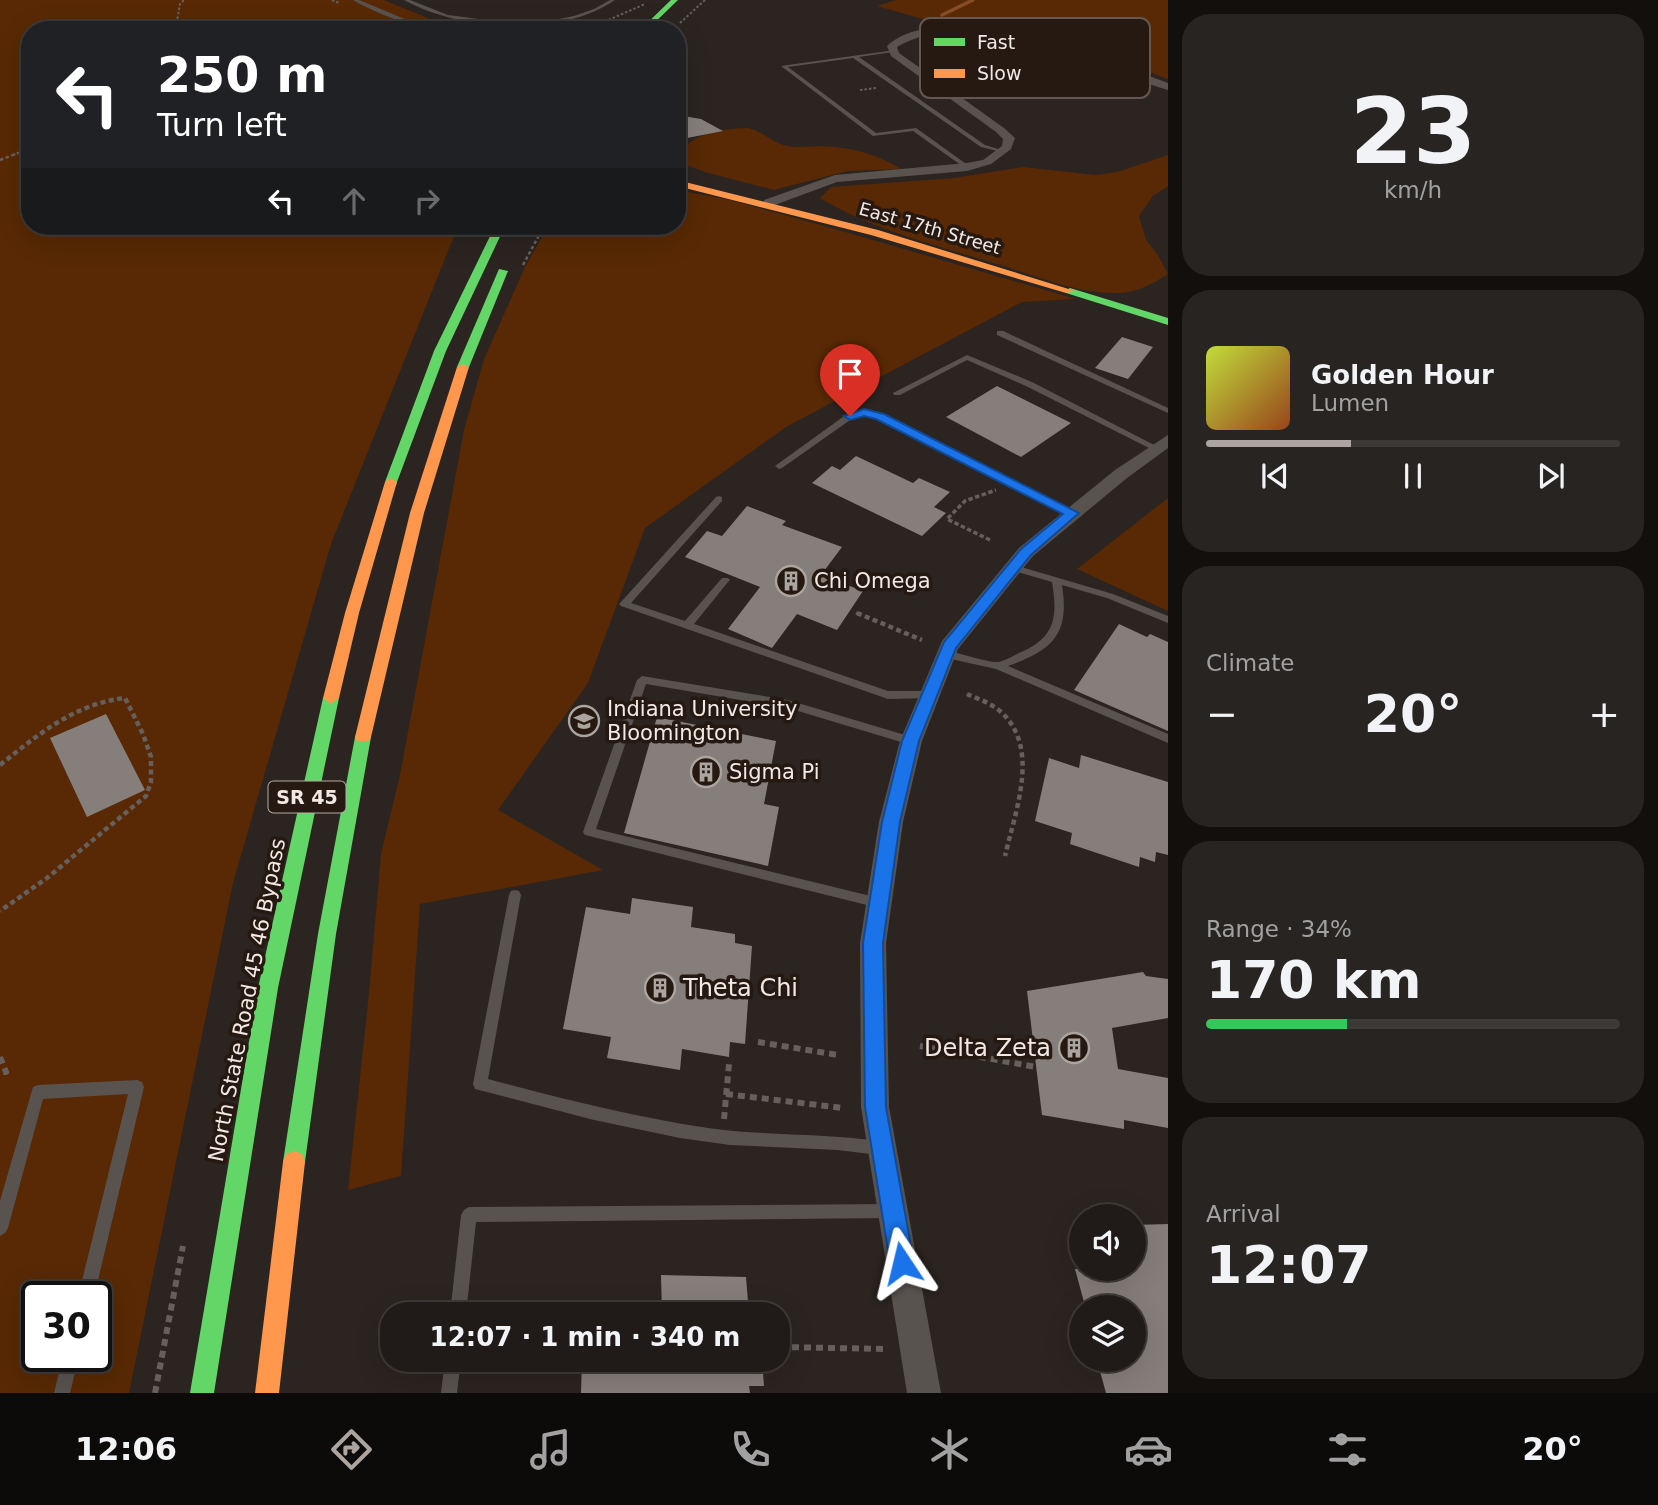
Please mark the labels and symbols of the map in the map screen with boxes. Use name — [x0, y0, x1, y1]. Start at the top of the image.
legend — [920, 18, 1150, 98]
text: Fast — [977, 31, 1015, 53]
text: Slow — [977, 62, 1022, 84]
street label: East 17th Street — [857, 198, 1003, 258]
pin — [820, 344, 880, 416]
building icon: Chi Omega — [774, 564, 808, 598]
place label: Chi Omega — [814, 569, 931, 593]
place label: Indiana University Bloomington — [607, 697, 797, 745]
school or university icon: Indiana University Bloomington — [567, 704, 601, 738]
building icon: Sigma Pi — [689, 755, 723, 789]
place label: Sigma Pi — [729, 760, 820, 784]
road number: SR 45 — [268, 782, 346, 812]
street label: North State Road 45 46 Bypass — [204, 836, 290, 1164]
building icon: Theta Chi — [643, 971, 677, 1005]
place label: Theta Chi — [682, 974, 798, 1002]
building icon: Delta Zeta — [1057, 1031, 1091, 1065]
place label: Delta Zeta — [924, 1034, 1051, 1062]
position arrow — [865, 1226, 939, 1300]
speed limit sign: 30 — [21, 1281, 112, 1372]

